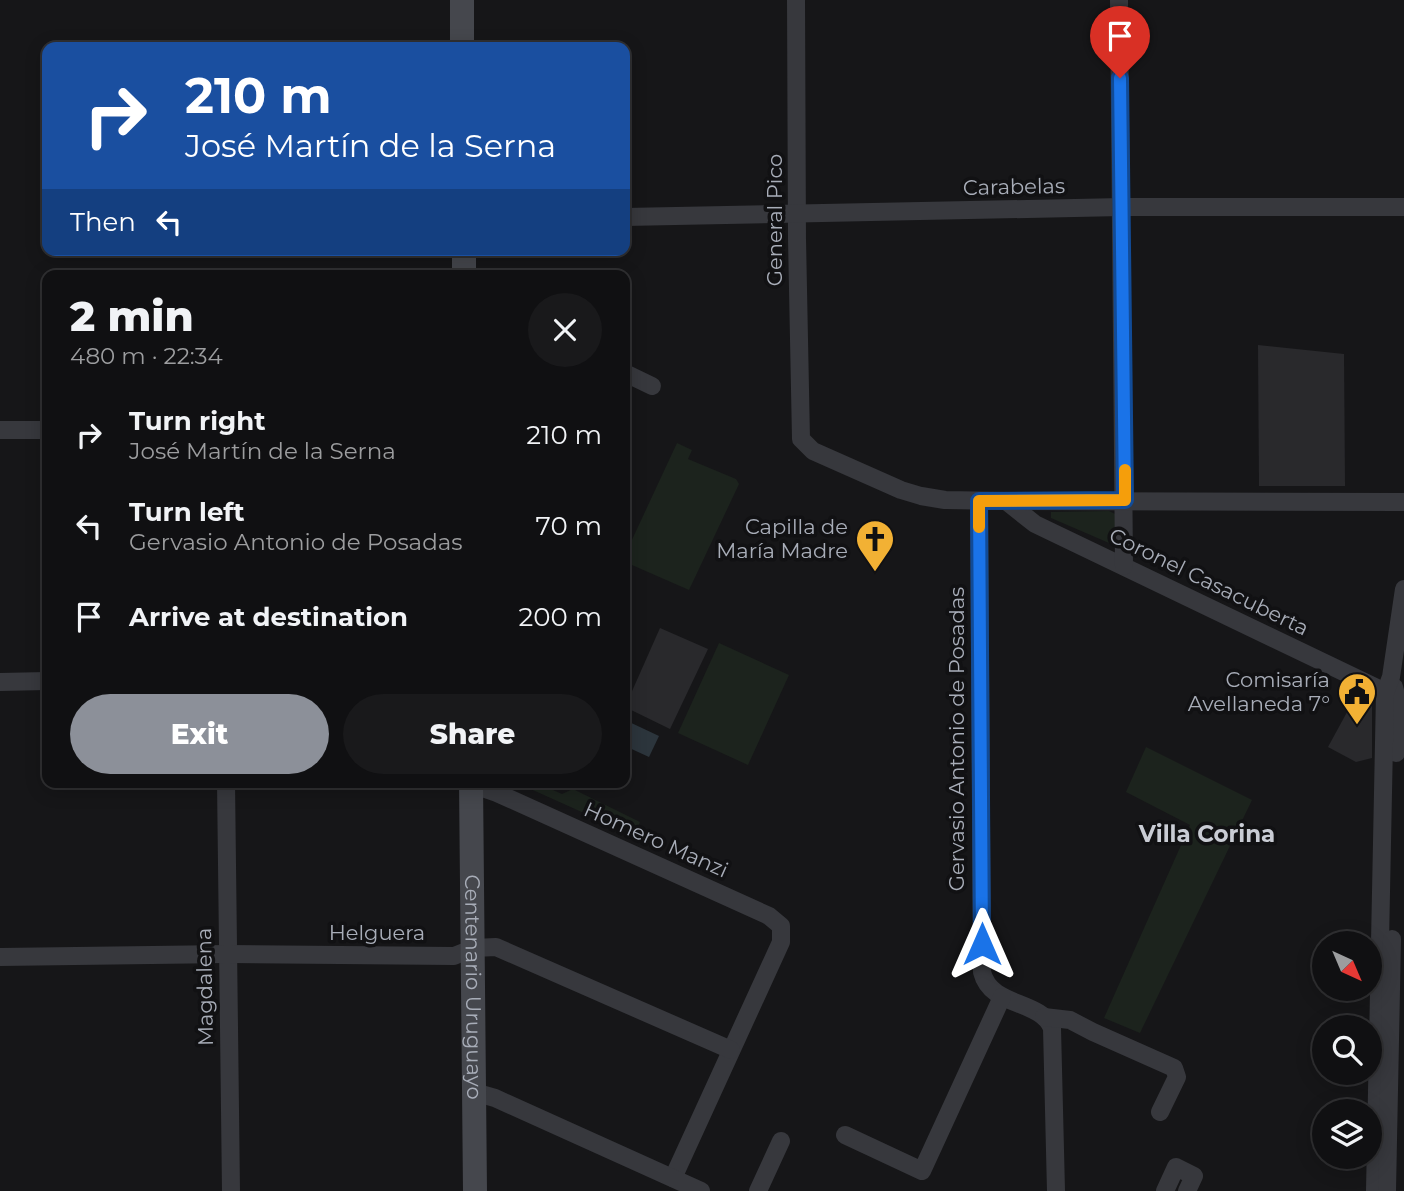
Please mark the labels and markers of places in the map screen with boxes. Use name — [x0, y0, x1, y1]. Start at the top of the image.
pin — [1090, 6, 1150, 78]
place label: Capilla de María Madre — [716, 514, 848, 563]
church icon: Capilla de María Madre — [854, 518, 896, 573]
place label: Comisaría Avellaneda 7° — [1188, 667, 1330, 716]
public building icon: Comisaría Avellaneda 7° — [1336, 671, 1378, 726]

